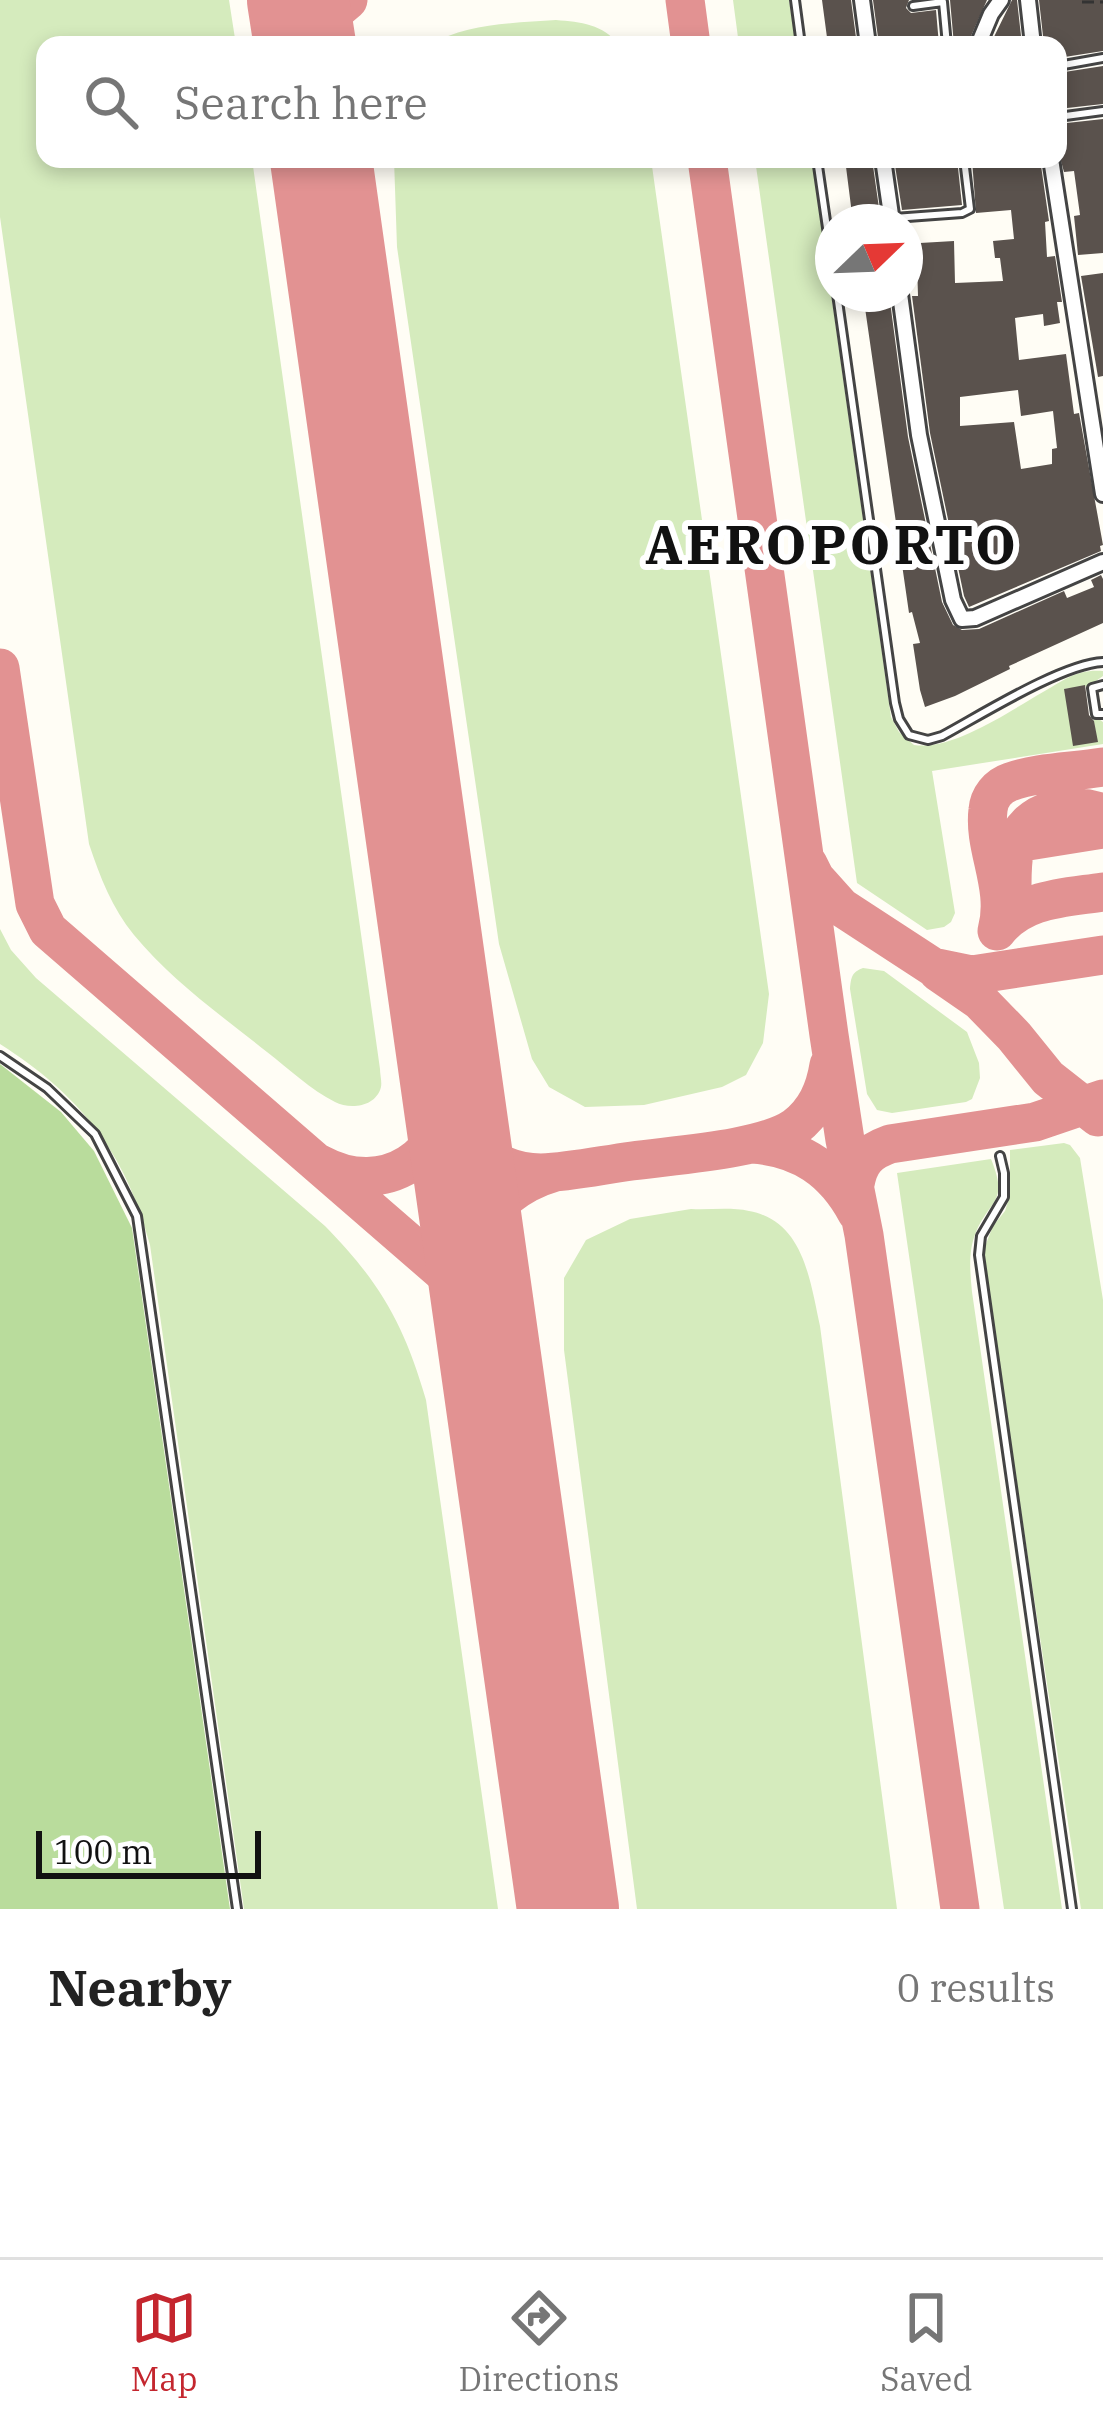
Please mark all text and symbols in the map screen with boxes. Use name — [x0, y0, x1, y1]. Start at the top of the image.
search box — [36, 36, 1067, 168]
icon: search — [78, 69, 144, 135]
text: Search here — [174, 73, 428, 131]
north arrow — [815, 204, 923, 312]
district label: AEROPORTO — [645, 509, 1019, 579]
scale bar — [36, 1825, 261, 1878]
text: 100 m — [54, 1830, 153, 1873]
text: Nearby — [48, 1954, 232, 2020]
text: 0 results — [897, 1962, 1055, 2013]
tab: Map — [130, 2285, 197, 2400]
tab: Directions — [458, 2285, 619, 2400]
tab: Saved — [880, 2285, 973, 2400]

